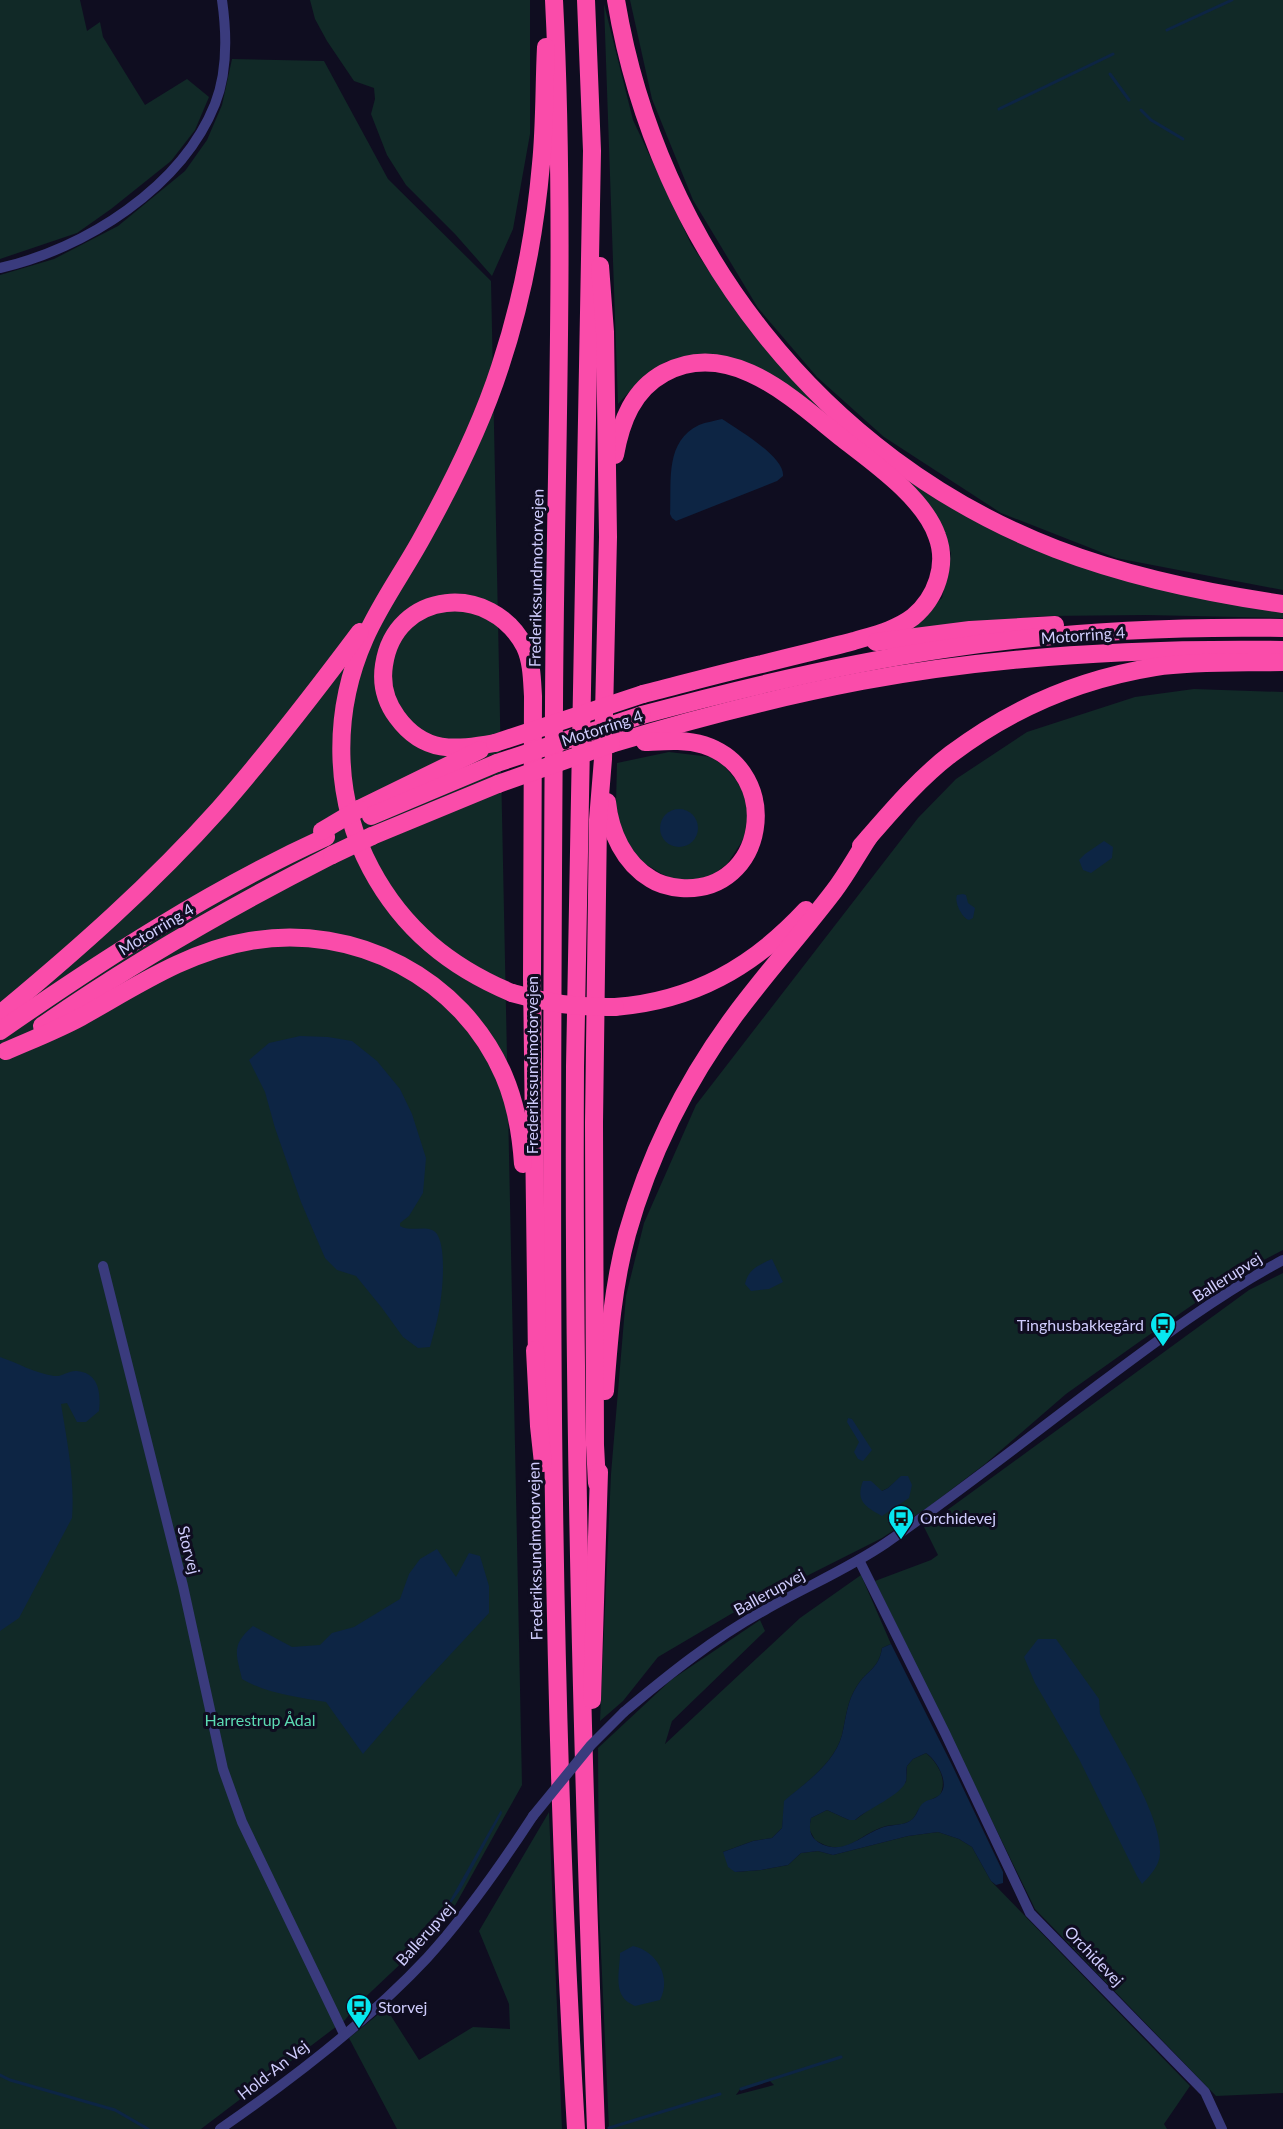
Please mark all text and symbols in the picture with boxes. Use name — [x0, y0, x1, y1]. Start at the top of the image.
street label: Frederikssundmotorvejen — [524, 489, 547, 667]
street label: Motorring 4 — [1040, 622, 1126, 647]
street label: Motorring 4 — [559, 705, 645, 750]
street label: Motorring 4 — [115, 899, 197, 958]
street label: Frederikssundmotorvejen — [522, 976, 541, 1154]
street label: Ballerupvej — [1189, 1248, 1265, 1305]
bus stop icon: Tinghusbakkegård — [1148, 1310, 1178, 1348]
place label: Tinghusbakkegård — [1017, 1315, 1144, 1334]
street label: Frederikssundmotorvejen — [523, 1462, 546, 1640]
bus stop icon: Orchidevej — [886, 1503, 916, 1541]
place label: Orchidevej — [920, 1508, 996, 1527]
street label: Storvej — [174, 1524, 205, 1576]
street label: Ballerupvej — [730, 1564, 807, 1619]
park label: Harrestrup Ådal — [205, 1710, 315, 1729]
street label: Ballerupvej — [391, 1898, 458, 1969]
street label: Orchidevej — [1061, 1922, 1128, 1990]
bus stop icon: Storvej — [344, 1992, 374, 2030]
place label: Storvej — [378, 1997, 427, 2016]
street label: Hold-An Vej — [233, 2036, 312, 2103]

